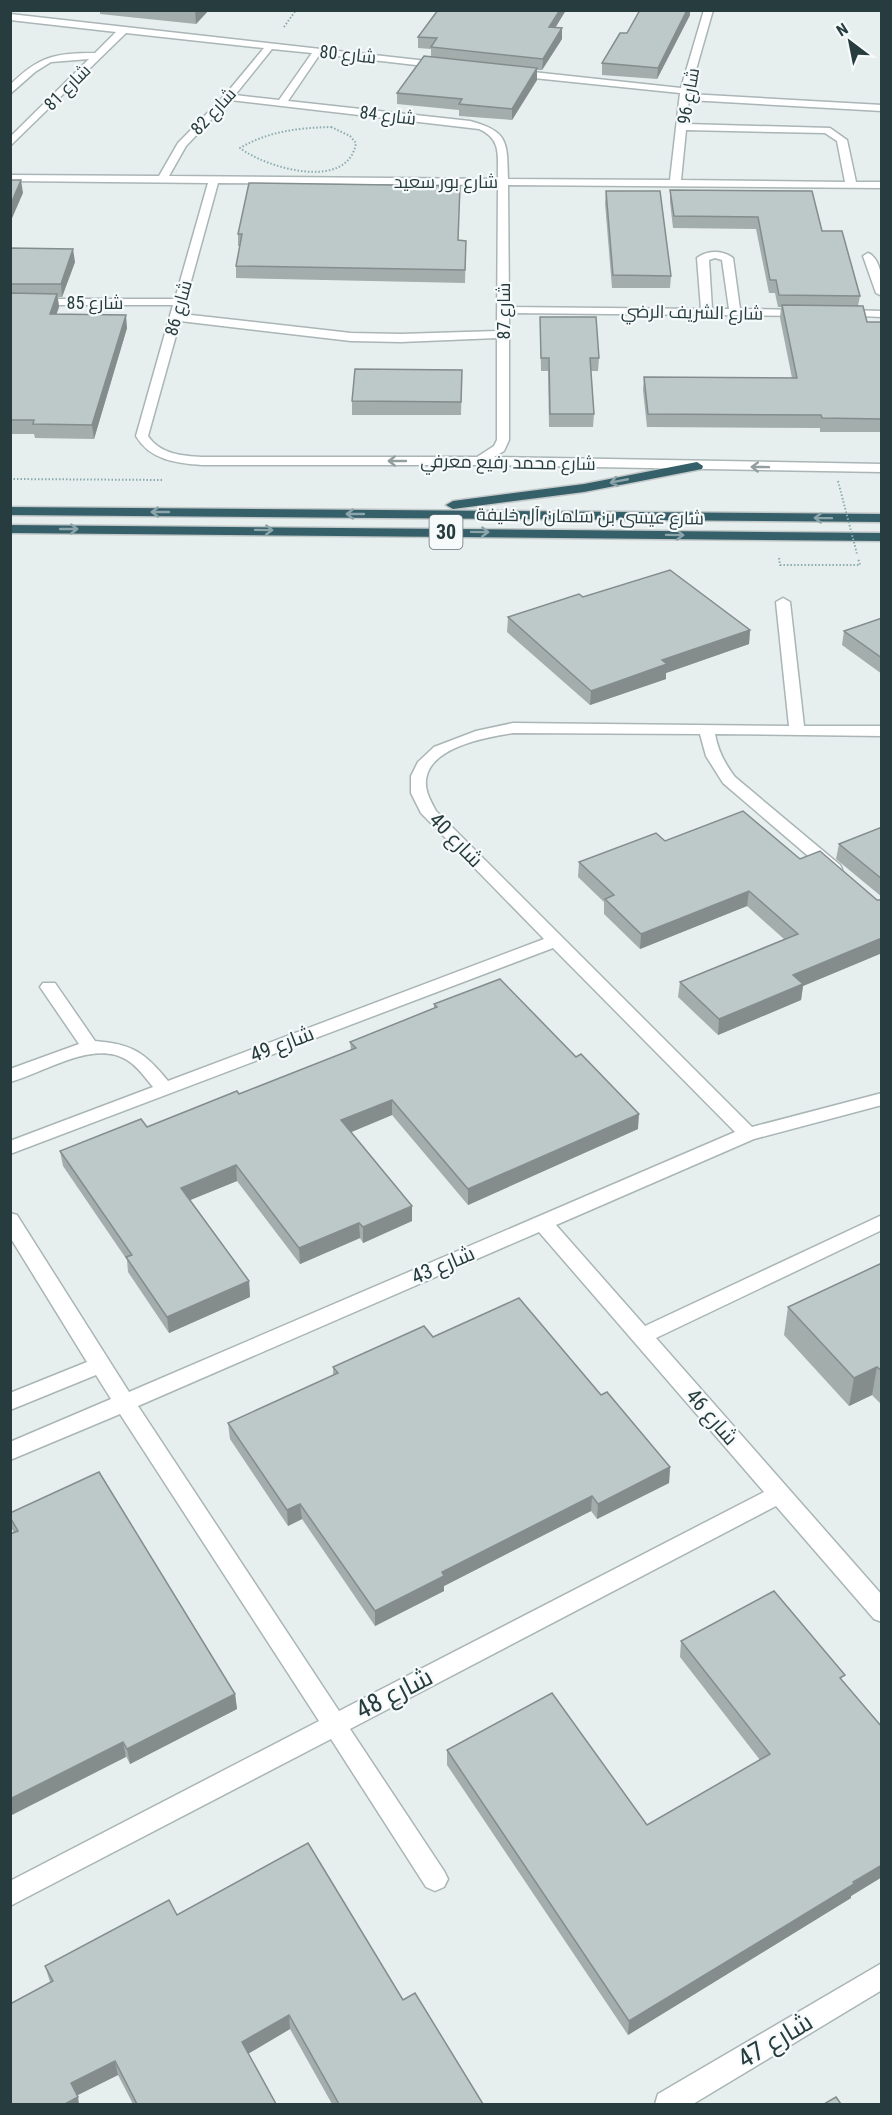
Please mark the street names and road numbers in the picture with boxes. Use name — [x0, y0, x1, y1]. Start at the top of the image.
street label: شارع 80 — [318, 41, 377, 69]
street label: شارع 81 — [40, 60, 96, 116]
street label: شارع 96 — [673, 66, 705, 126]
street label: شارع 82 — [186, 83, 242, 140]
street label: شارع 84 — [358, 101, 417, 131]
street label: شارع بور سعيد — [394, 171, 498, 194]
street label: شارع 86 — [160, 278, 198, 339]
street label: شارع 87 — [493, 283, 516, 339]
street label: شارع 85 — [67, 292, 123, 315]
street label: شارع الشريف الرضي — [621, 300, 763, 327]
street label: شارع محمد رفيع معرفي — [420, 450, 596, 478]
street label: شارع عيسى بن سلمان آل خليفة — [476, 504, 704, 530]
road number: 30 — [430, 515, 462, 549]
street label: شارع 40 — [423, 808, 488, 874]
street label: شارع 49 — [247, 1021, 318, 1069]
street label: شارع 43 — [408, 1241, 479, 1291]
street label: شارع 46 — [680, 1384, 743, 1451]
street label: شارع 48 — [351, 1661, 438, 1727]
street label: شارع 47 — [732, 2006, 819, 2076]

